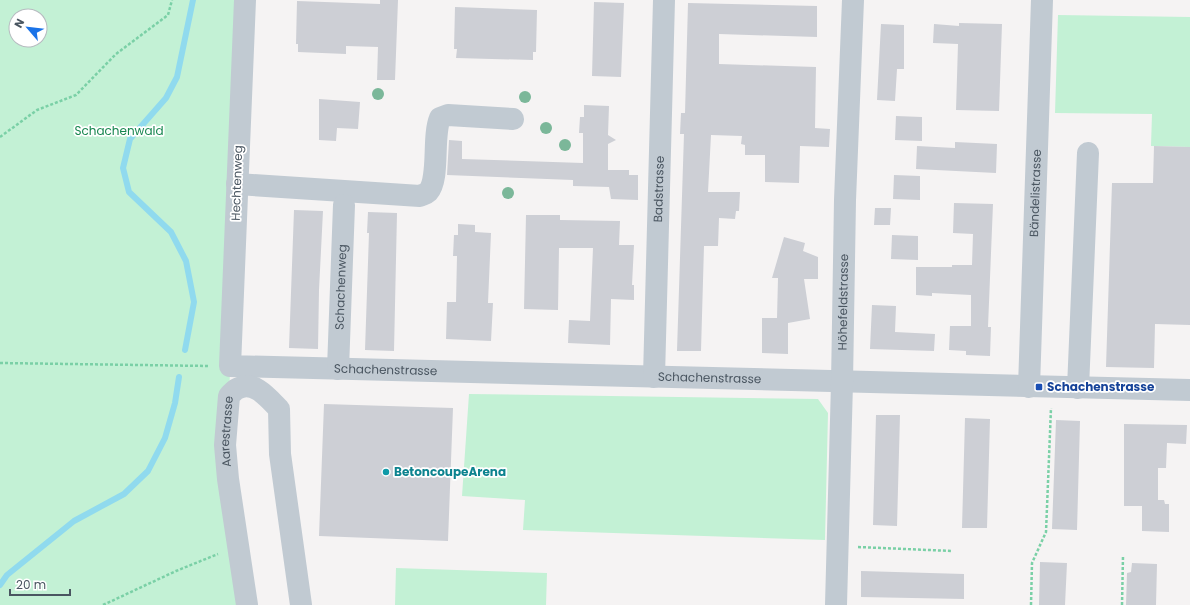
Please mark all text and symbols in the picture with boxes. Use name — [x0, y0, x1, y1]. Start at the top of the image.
north arrow — [8, 8, 48, 48]
text: N — [10, 16, 28, 31]
park label: Schachenwald — [74, 122, 164, 139]
street label: Hechtenweg — [227, 145, 246, 221]
street label: Bändelistrasse — [1025, 149, 1045, 237]
street label: Badstrasse — [649, 155, 668, 223]
street label: Schachenweg — [330, 244, 351, 330]
street label: Höhefeldstrasse — [834, 254, 852, 351]
street label: Schachenstrasse — [334, 360, 438, 379]
street label: Schachenstrasse — [658, 368, 762, 387]
place label: Schachenstrasse — [1047, 378, 1155, 395]
marker: Schachenstrasse — [1034, 382, 1044, 392]
street label: Aarestrasse — [216, 395, 237, 468]
place label: BetoncoupeArena — [394, 463, 506, 480]
marker: BetoncoupeArena — [381, 467, 391, 477]
scale bar — [10, 571, 70, 597]
text: 20 m — [16, 576, 46, 593]

